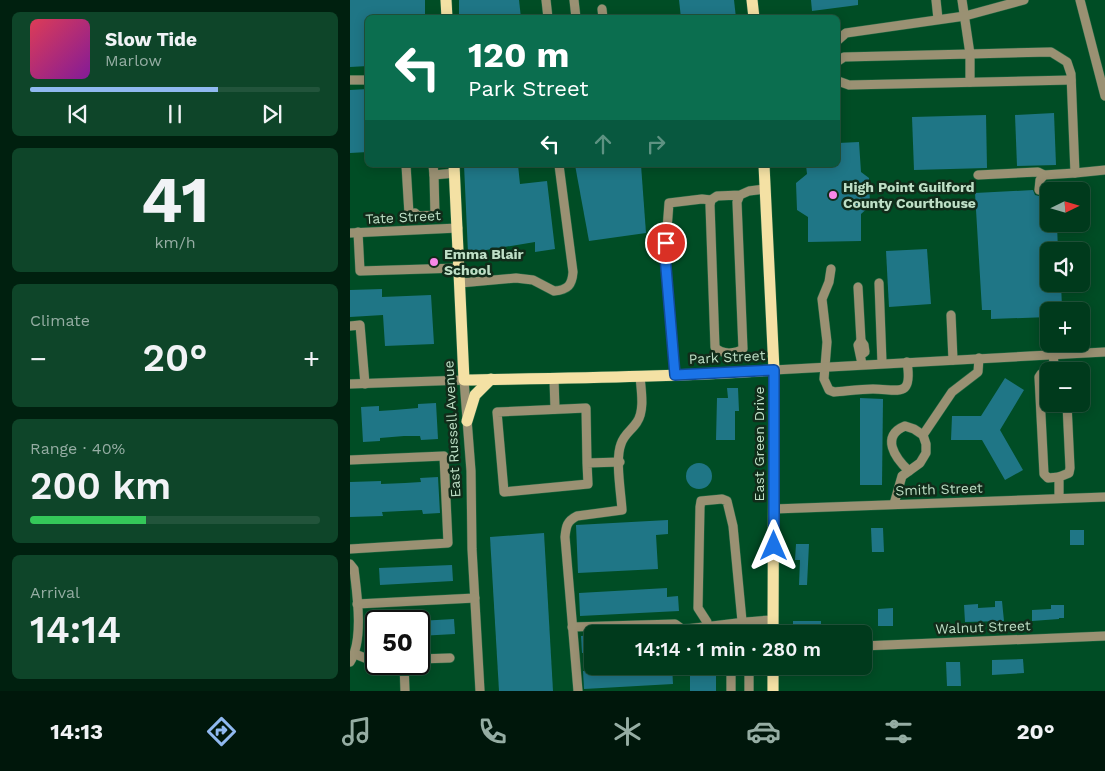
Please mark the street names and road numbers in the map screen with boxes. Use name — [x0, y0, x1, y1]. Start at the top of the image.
street label: Tate Street — [365, 207, 441, 227]
street label: Park Street — [688, 347, 766, 367]
street label: East Russell Avenue — [440, 360, 464, 498]
street label: East Green Drive — [751, 387, 767, 501]
street label: Smith Street — [895, 479, 983, 499]
street label: Walnut Street — [935, 617, 1031, 637]

